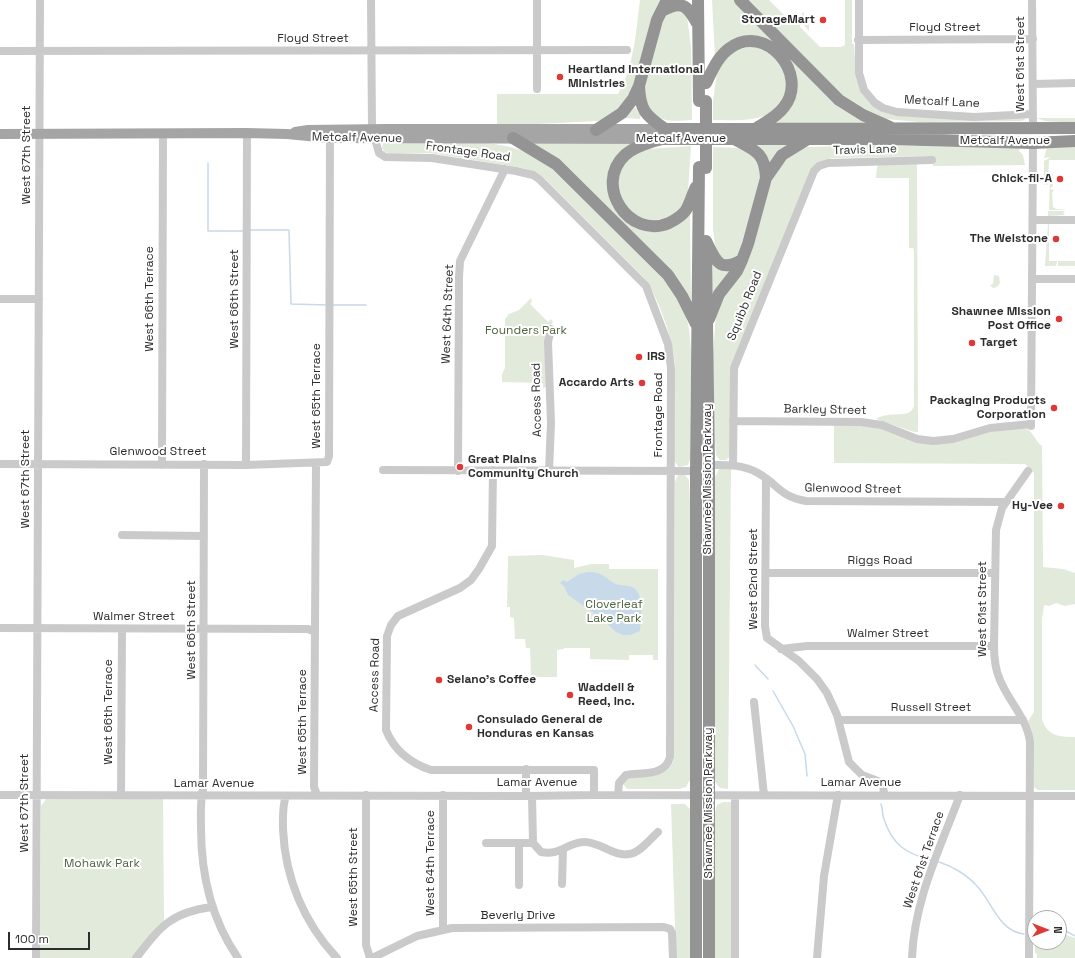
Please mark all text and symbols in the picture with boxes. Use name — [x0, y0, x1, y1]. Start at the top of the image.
place label: StorageMart — [741, 13, 815, 27]
marker: StorageMart — [818, 15, 828, 25]
street label: West 61st Street — [1014, 16, 1028, 112]
street label: Floyd Street — [909, 21, 981, 35]
street label: Floyd Street — [277, 32, 349, 46]
place label: Heartland International Ministries — [568, 63, 703, 91]
marker: Heartland International Ministries — [555, 72, 565, 82]
street label: Metcalf Lane — [904, 93, 980, 111]
street label: West 67th Street — [20, 106, 34, 204]
street label: Metcalf Avenue — [312, 130, 402, 146]
street label: Metcalf Avenue — [636, 132, 726, 146]
street label: Metcalf Avenue — [960, 134, 1050, 148]
street label: Frontage Road — [425, 139, 511, 165]
street label: Travis Lane — [833, 142, 897, 158]
place label: Chick-fil-A — [991, 172, 1052, 186]
marker: Chick-fil-A — [1055, 174, 1065, 184]
place label: The Welstone — [970, 232, 1048, 246]
marker: The Welstone — [1051, 234, 1061, 244]
street label: West 66th Terrace — [143, 246, 157, 352]
street label: West 66th Street — [228, 249, 242, 349]
street label: West 64th Street — [439, 264, 457, 364]
street label: Squibb Road — [725, 269, 765, 343]
place label: Shawnee Mission Post Office — [951, 305, 1051, 333]
marker: Shawnee Mission Post Office — [1054, 314, 1064, 324]
park label: Founders Park — [485, 324, 567, 338]
place label: Target — [980, 336, 1017, 350]
marker: Target — [967, 338, 977, 348]
street label: West 65th Terrace — [310, 343, 324, 449]
place label: IRS — [647, 350, 665, 364]
marker: IRS — [634, 352, 644, 362]
street label: Access Road — [529, 363, 545, 437]
street label: Frontage Road — [652, 373, 666, 457]
place label: Accardo Arts — [559, 376, 634, 390]
marker: Accardo Arts — [637, 378, 647, 388]
place label: Packaging Products Corporation — [930, 394, 1046, 422]
street label: Barkley Street — [783, 402, 867, 418]
street label: Shawnee Mission Parkway — [701, 403, 715, 555]
marker: Packaging Products Corporation — [1049, 403, 1059, 413]
street label: West 67th Street — [19, 430, 33, 528]
street label: Glenwood Street — [109, 445, 207, 459]
place label: Great Plains Community Church — [468, 453, 579, 481]
marker: Great Plains Community Church — [455, 462, 465, 472]
street label: Glenwood Street — [804, 481, 902, 497]
place label: Hy-Vee — [1012, 499, 1053, 513]
marker: Hy-Vee — [1056, 501, 1066, 511]
street label: West 62nd Street — [747, 528, 761, 630]
street label: Riggs Road — [848, 554, 912, 568]
street label: West 61st Street — [976, 561, 990, 657]
street label: West 66th Street — [185, 580, 199, 680]
park label: Cloverleaf Lake Park — [585, 598, 643, 626]
street label: Walmer Street — [93, 610, 175, 624]
street label: Walmer Street — [847, 627, 929, 641]
street label: Access Road — [367, 638, 383, 712]
street label: West 66th Terrace — [102, 659, 116, 765]
street label: West 65th Terrace — [296, 669, 310, 775]
place label: Selano's Coffee — [447, 673, 536, 687]
marker: Selano's Coffee — [434, 675, 444, 685]
place label: Waddell & Reed, Inc. — [578, 681, 635, 709]
marker: Waddell & Reed, Inc. — [565, 690, 575, 700]
street label: Russell Street — [891, 701, 971, 715]
place label: Consulado General de Honduras en Kansas — [477, 713, 603, 741]
marker: Consulado General de Honduras en Kansas — [464, 722, 474, 732]
street label: Shawnee Mission Parkway — [702, 727, 716, 879]
street label: West 67th Street — [18, 754, 32, 852]
street label: Lamar Avenue — [497, 776, 577, 790]
street label: Lamar Avenue — [821, 776, 901, 790]
street label: Lamar Avenue — [174, 777, 254, 791]
street label: West 61st Terrace — [901, 809, 947, 911]
street label: West 64th Terrace — [424, 810, 438, 916]
street label: West 65th Street — [347, 827, 361, 927]
park label: Mohawk Park — [64, 857, 140, 871]
street label: Beverly Drive — [481, 909, 555, 923]
north arrow — [1027, 910, 1067, 950]
scale bar — [10, 924, 92, 950]
text: N — [1051, 926, 1065, 934]
text: 100 m — [15, 931, 49, 947]

